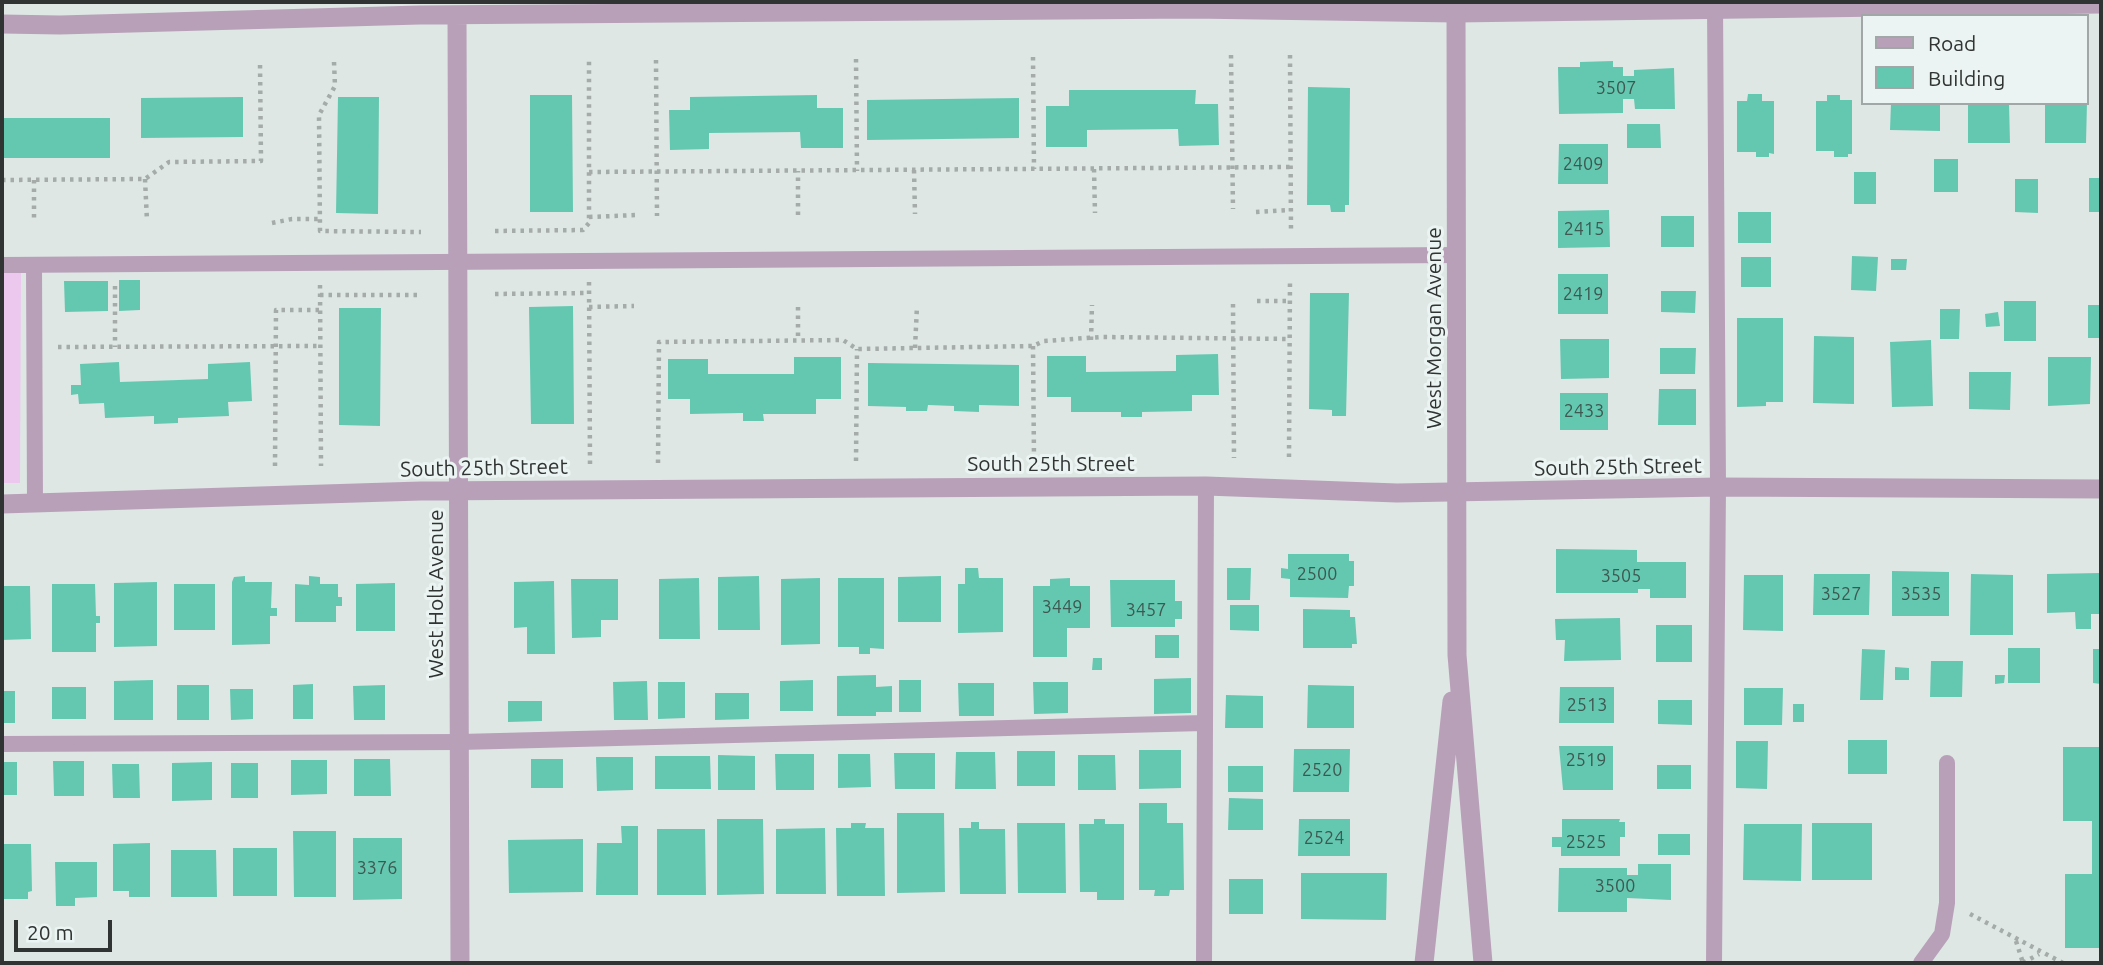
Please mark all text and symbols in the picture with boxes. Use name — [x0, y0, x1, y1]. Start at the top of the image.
legend — [1862, 14, 2089, 105]
text: Road — [1928, 31, 1976, 55]
text: Building — [1928, 66, 2005, 90]
house number: 3507 — [1596, 77, 1636, 99]
house number: 2409 — [1563, 153, 1603, 175]
house number: 2415 — [1564, 218, 1604, 240]
street label: West Morgan Avenue — [1421, 227, 1447, 429]
house number: 2419 — [1563, 283, 1603, 305]
house number: 2433 — [1564, 400, 1604, 422]
street label: South 25th Street — [967, 451, 1135, 477]
street label: South 25th Street — [1534, 453, 1702, 481]
street label: South 25th Street — [400, 454, 568, 482]
street label: West Holt Avenue — [423, 509, 449, 679]
house number: 2500 — [1297, 563, 1337, 585]
house number: 3505 — [1601, 565, 1641, 587]
house number: 3527 — [1821, 583, 1861, 605]
house number: 3535 — [1901, 583, 1941, 605]
house number: 3449 — [1042, 596, 1082, 618]
house number: 3457 — [1126, 599, 1166, 621]
house number: 2513 — [1567, 694, 1607, 716]
house number: 2519 — [1566, 749, 1606, 771]
house number: 2520 — [1302, 759, 1342, 781]
house number: 2524 — [1304, 827, 1344, 849]
house number: 2525 — [1566, 831, 1606, 853]
house number: 3376 — [357, 857, 397, 879]
house number: 3500 — [1595, 875, 1635, 897]
scale bar — [18, 906, 116, 950]
text: 20 m — [27, 920, 74, 944]

